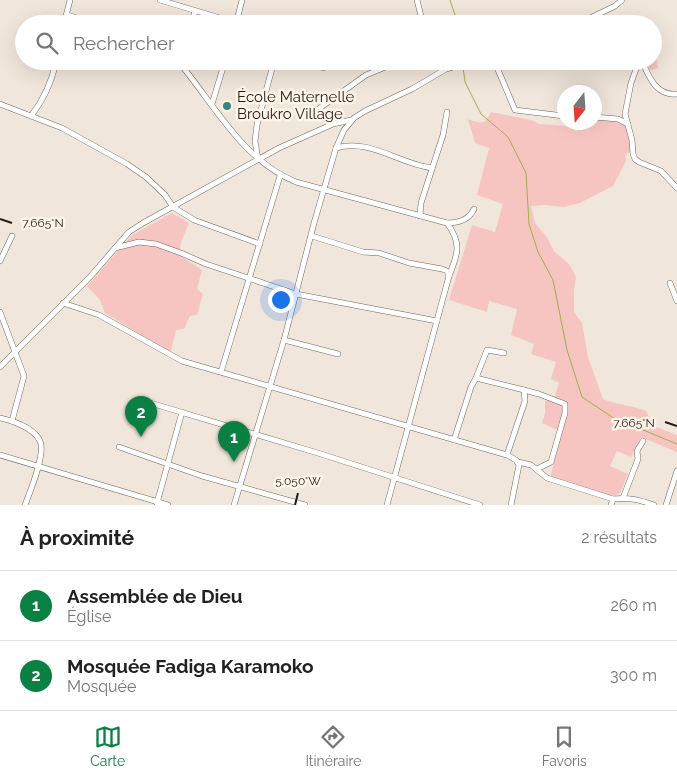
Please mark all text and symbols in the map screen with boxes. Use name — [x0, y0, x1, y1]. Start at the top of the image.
search box — [15, 15, 662, 70]
icon: search — [33, 29, 61, 57]
text: Rechercher — [73, 32, 175, 54]
north arrow — [557, 85, 602, 130]
place label: École Maternelle Broukro Village — [237, 88, 355, 123]
marker: École Maternelle Broukro Village — [221, 100, 233, 112]
text: 7.665°N — [22, 216, 64, 230]
your location — [268, 287, 294, 313]
pin: 2 — [125, 396, 157, 437]
text: 7.665°N — [613, 416, 655, 430]
pin: 1 — [218, 421, 250, 462]
text: 5.050°W — [275, 474, 321, 488]
text: À proximité — [20, 525, 134, 550]
text: 2 résultats — [581, 528, 657, 547]
text: Assemblée de Dieu — [67, 585, 243, 607]
text: 1 — [32, 596, 40, 615]
text: 260 m — [610, 596, 657, 615]
text: Église — [67, 607, 111, 626]
text: Mosquée Fadiga Karamoko — [67, 655, 313, 677]
text: 2 — [31, 666, 41, 685]
text: 300 m — [610, 666, 657, 685]
text: Mosquée — [67, 677, 136, 696]
tab: Carte — [90, 723, 125, 769]
tab: Itinéraire — [305, 723, 361, 769]
tab: Favoris — [542, 723, 587, 769]

